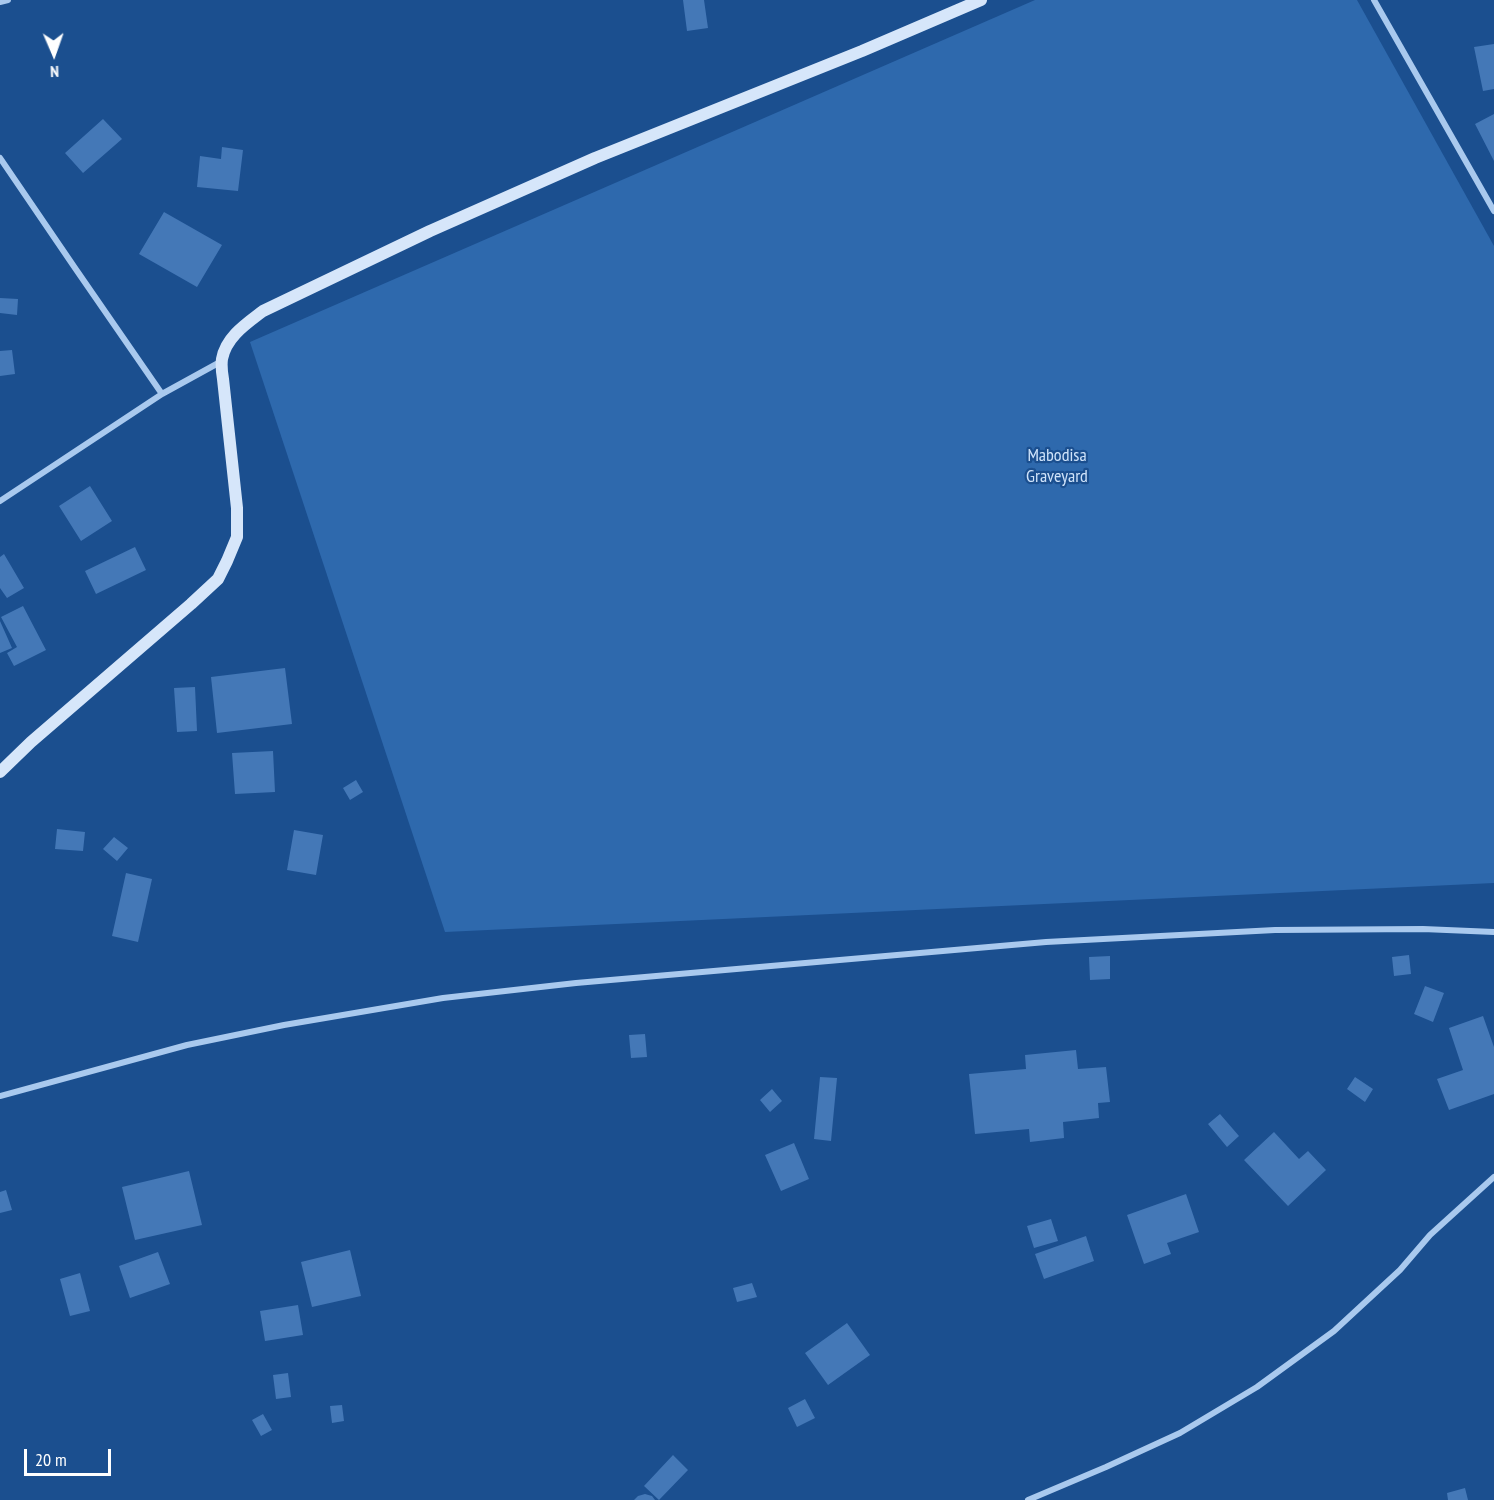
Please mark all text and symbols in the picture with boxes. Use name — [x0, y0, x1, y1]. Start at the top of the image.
north arrow — [24, 24, 84, 84]
text: N — [50, 62, 59, 82]
park label: Mabodisa Graveyard — [1026, 445, 1088, 488]
scale bar — [27, 1437, 114, 1475]
text: 20 m — [35, 1448, 67, 1471]

